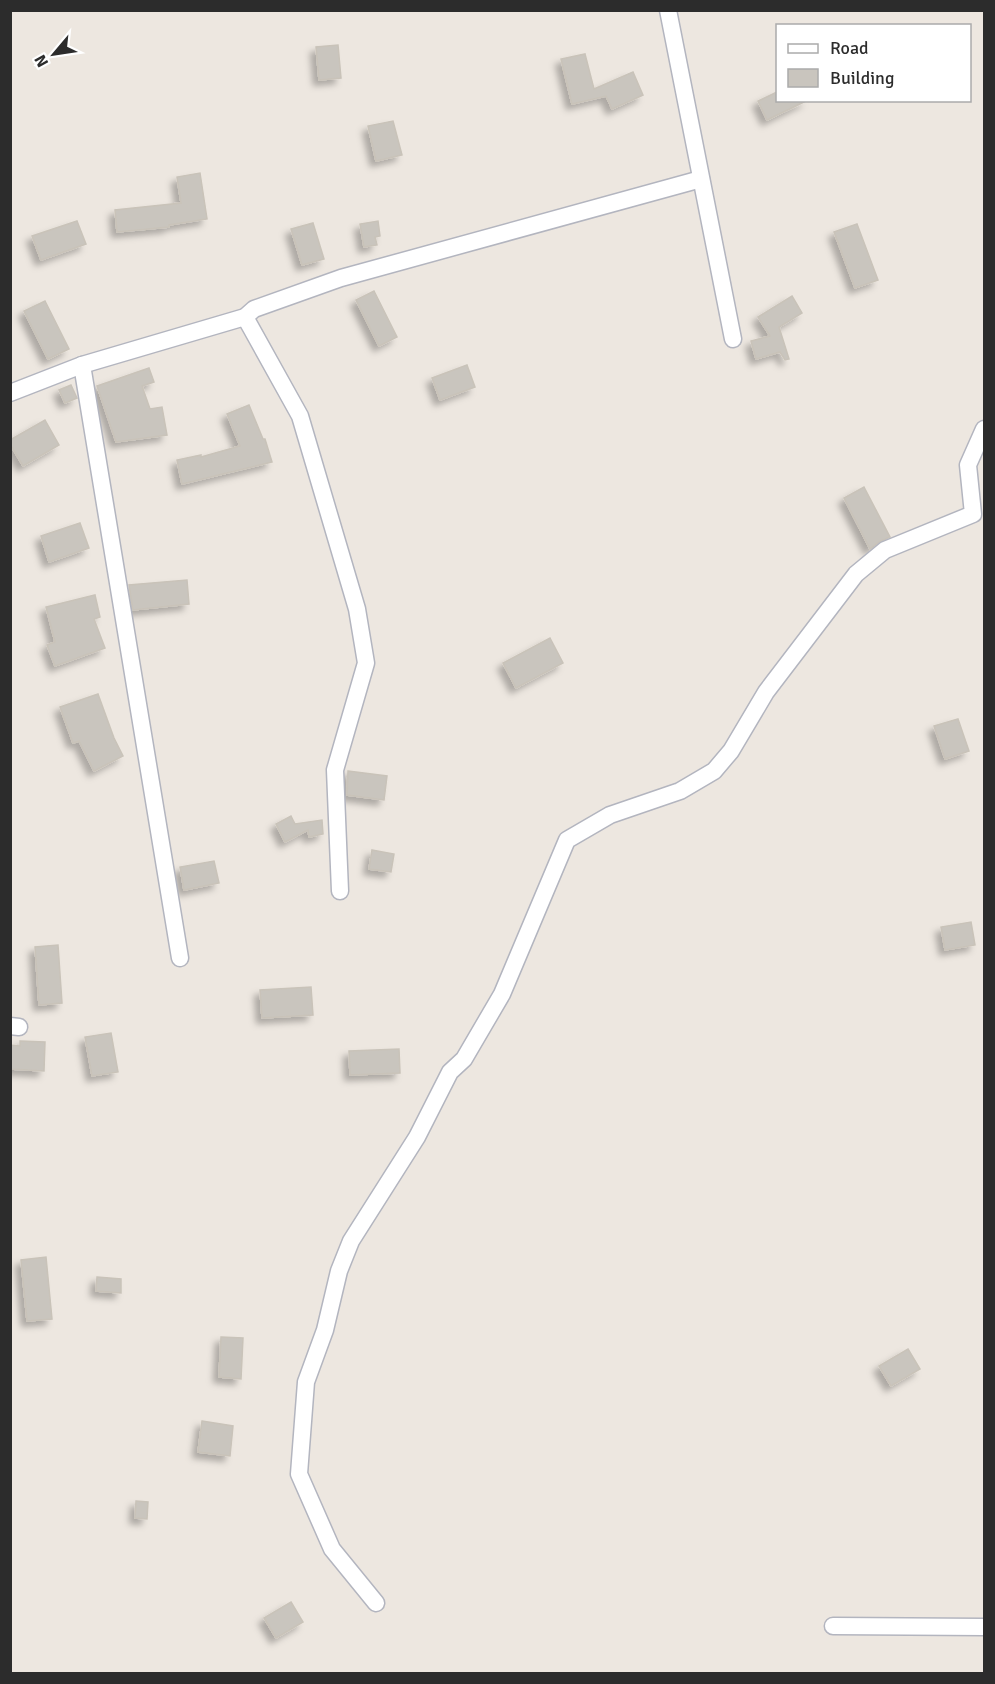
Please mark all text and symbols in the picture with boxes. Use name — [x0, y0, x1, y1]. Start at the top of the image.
north arrow — [24, 24, 84, 84]
legend — [776, 24, 971, 102]
text: Road — [830, 37, 869, 59]
text: N — [30, 51, 53, 71]
text: Building — [830, 67, 894, 89]

